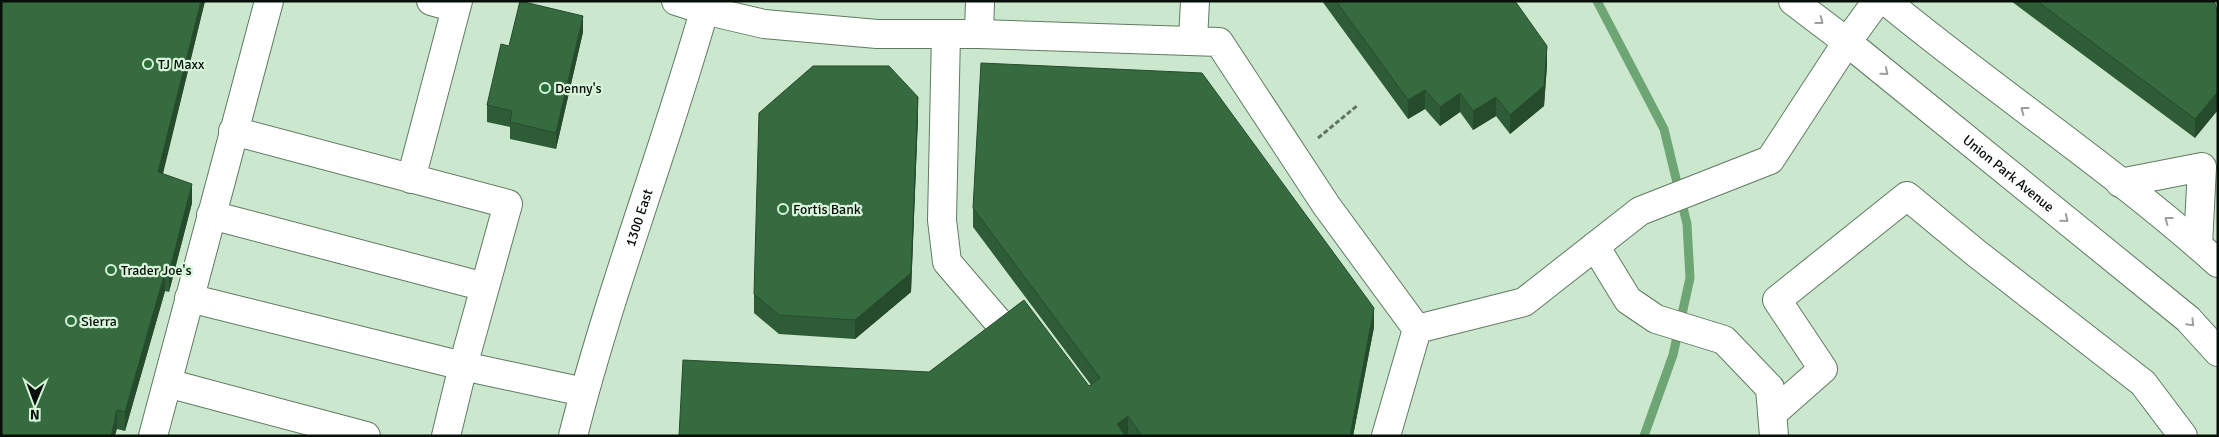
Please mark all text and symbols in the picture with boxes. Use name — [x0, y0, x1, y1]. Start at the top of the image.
one-way arrow — [1814, 16, 1823, 24]
place label: TJ Maxx — [158, 56, 205, 73]
marker: TJ Maxx — [142, 58, 154, 70]
one-way arrow — [1879, 67, 1888, 75]
place label: Denny's — [555, 80, 602, 97]
marker: Denny's — [539, 82, 551, 94]
one-way arrow — [2021, 108, 2030, 116]
street label: Union Park Avenue — [1960, 131, 2058, 215]
street label: 1300 East — [621, 187, 656, 249]
place label: Fortis Bank — [793, 201, 861, 218]
marker: Fortis Bank — [777, 203, 789, 215]
one-way arrow — [2060, 214, 2069, 223]
one-way arrow — [2165, 217, 2174, 225]
place label: Trader Joe's — [121, 262, 192, 279]
marker: Trader Joe's — [105, 264, 117, 276]
place label: Sierra — [81, 313, 117, 330]
marker: Sierra — [65, 315, 77, 327]
one-way arrow — [2185, 317, 2194, 326]
north arrow — [10, 377, 60, 427]
text: N — [30, 406, 40, 423]

